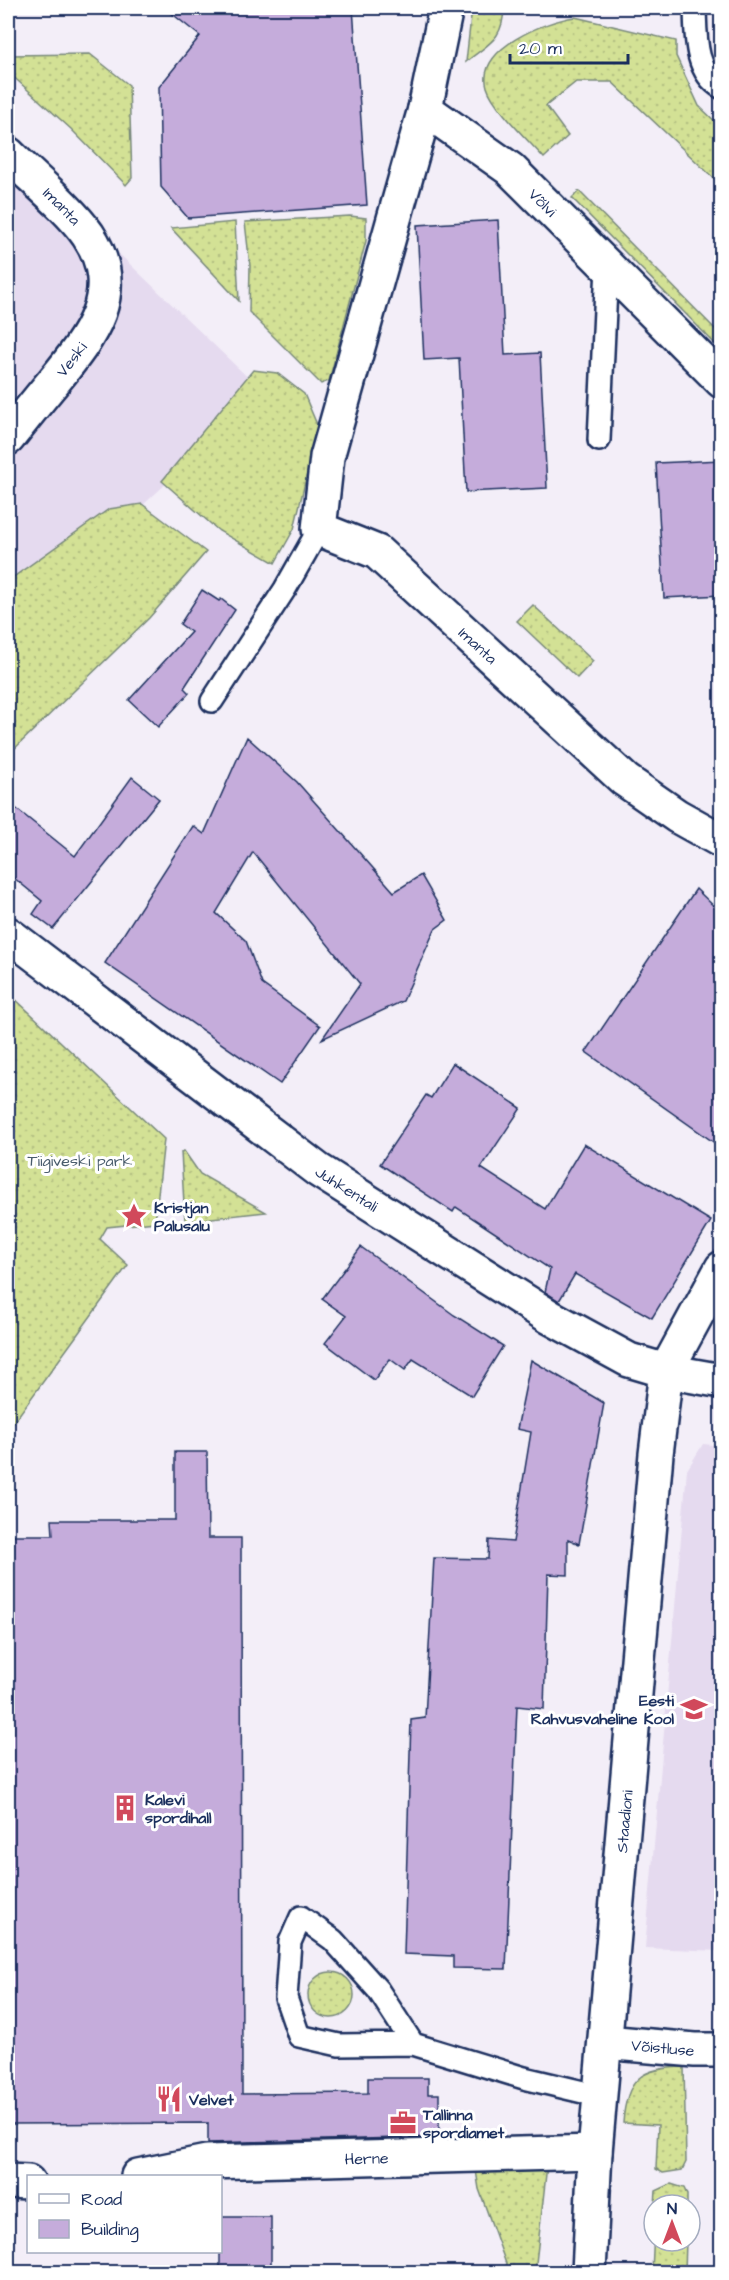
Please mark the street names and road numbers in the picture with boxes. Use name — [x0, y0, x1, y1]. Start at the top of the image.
street label: Imanta — [38, 182, 86, 230]
street label: Võlvi — [523, 184, 562, 222]
street label: Veski — [51, 337, 93, 382]
street label: Imanta — [453, 622, 502, 669]
street label: Juhkentali — [311, 1161, 383, 1218]
street label: Staadioni — [611, 1789, 639, 1854]
street label: Võistluse — [630, 2034, 696, 2062]
street label: Herne — [344, 2147, 389, 2170]

